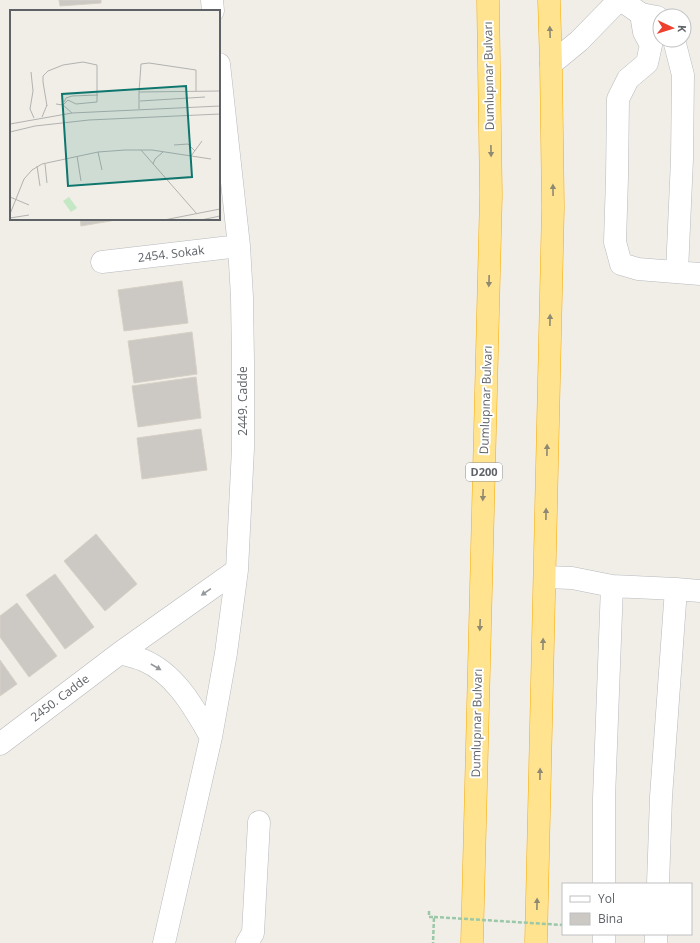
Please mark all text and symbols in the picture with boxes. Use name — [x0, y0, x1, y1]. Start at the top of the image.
north arrow — [652, 8, 692, 48]
inset map — [10, 10, 220, 220]
street label: Dumlupınar Bulvarı — [479, 22, 498, 131]
one-way arrow — [547, 25, 553, 38]
text: K — [675, 25, 690, 34]
one-way arrow — [487, 145, 494, 157]
one-way arrow — [550, 183, 556, 196]
street label: 2454. Sokak — [137, 241, 206, 266]
one-way arrow — [486, 275, 492, 288]
one-way arrow — [547, 314, 554, 326]
street label: Dumlupınar Bulvarı — [475, 345, 496, 455]
street label: 2449. Cadde — [234, 366, 251, 436]
one-way arrow — [544, 444, 551, 456]
road number: D200 — [466, 463, 502, 481]
one-way arrow — [480, 489, 486, 502]
one-way arrow — [543, 507, 549, 520]
one-way arrow — [200, 588, 211, 596]
one-way arrow — [476, 619, 483, 631]
one-way arrow — [540, 637, 546, 650]
one-way arrow — [151, 663, 161, 671]
street label: Dumlupınar Bulvarı — [467, 668, 486, 777]
street label: 2450. Cadde — [27, 670, 93, 725]
one-way arrow — [537, 767, 543, 780]
legend — [562, 883, 692, 935]
text: Yol — [598, 890, 615, 907]
one-way arrow — [534, 897, 540, 910]
text: Bina — [598, 910, 623, 927]

